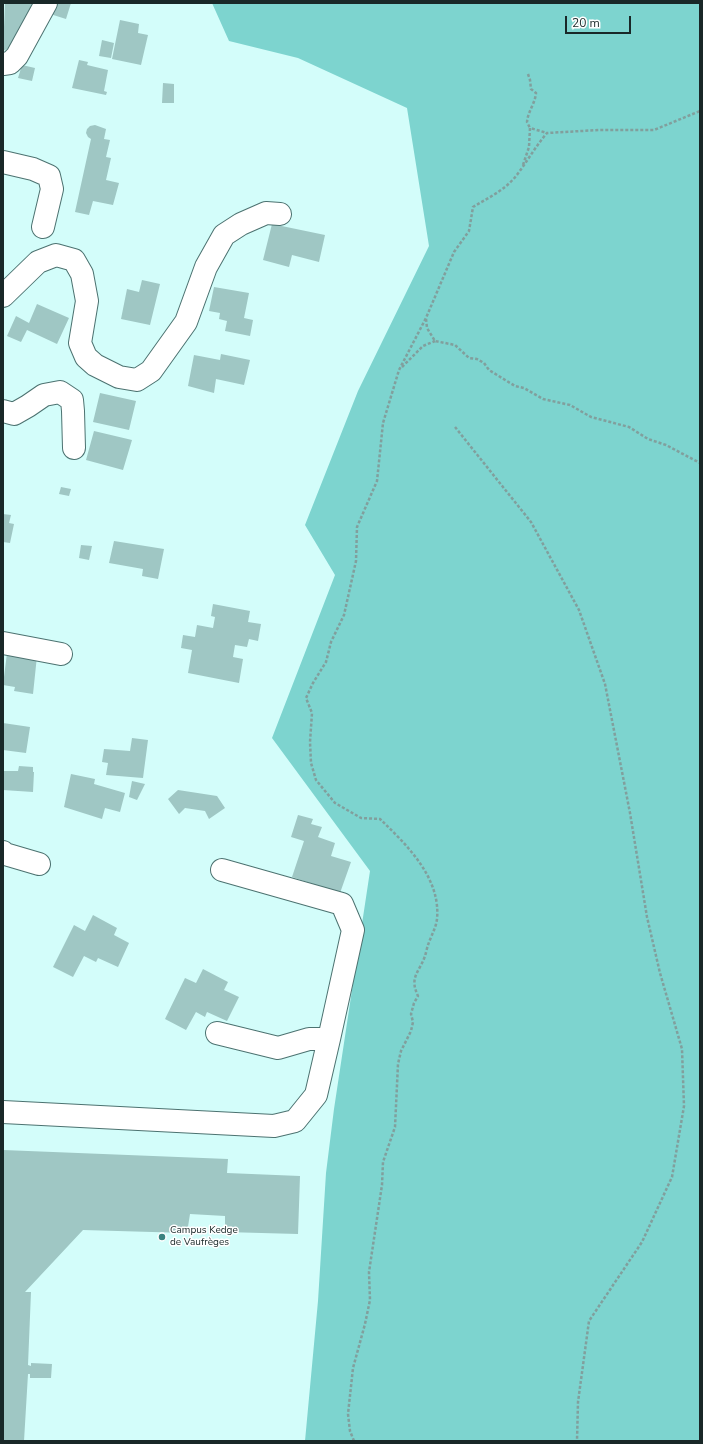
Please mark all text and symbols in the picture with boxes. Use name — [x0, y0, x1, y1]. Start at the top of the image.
scale bar — [567, 8, 633, 34]
text: 20 m — [572, 15, 600, 31]
place label: Campus Kedge de Vaufrèges — [170, 1225, 238, 1248]
marker: Campus Kedge de Vaufrèges — [157, 1232, 167, 1242]

